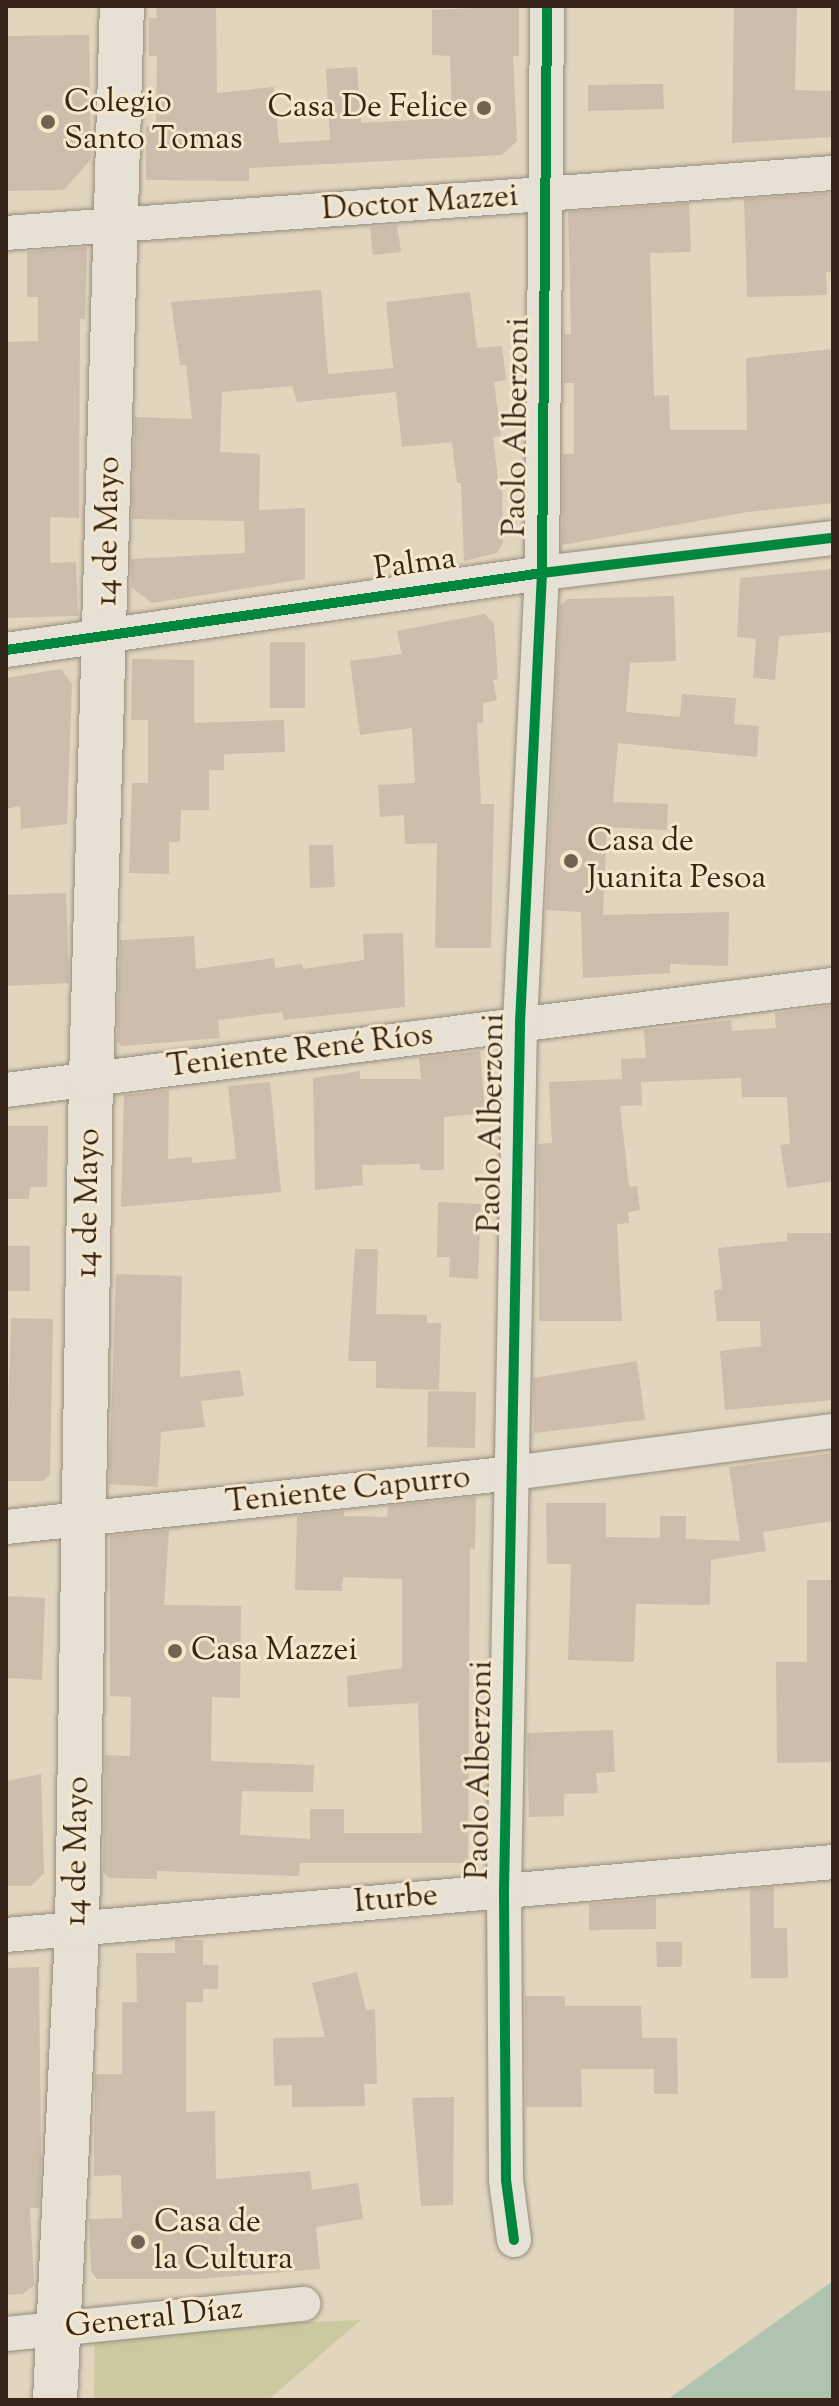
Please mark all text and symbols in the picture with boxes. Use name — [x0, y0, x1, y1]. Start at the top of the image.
place label: Colegio Santo Tomas — [64, 85, 243, 160]
place label: Casa De Felice — [267, 89, 468, 127]
marker: Casa De Felice — [475, 99, 493, 117]
marker: Colegio Santo Tomas — [39, 113, 57, 131]
street label: Doctor Mazzei — [321, 178, 519, 230]
street label: Paolo Alberzoni — [497, 317, 539, 537]
street label: 14 de Mayo — [88, 456, 130, 606]
street label: Palma — [371, 540, 459, 590]
place label: Casa de Juanita Pesoa — [587, 824, 766, 899]
marker: Casa de Juanita Pesoa — [562, 852, 580, 870]
street label: Paolo Alberzoni — [472, 1013, 514, 1233]
street label: Teniente René Ríos — [165, 1017, 435, 1087]
street label: 14 de Mayo — [68, 1128, 110, 1278]
street label: Teniente Capurro — [224, 1459, 472, 1523]
place label: Casa Mazzei — [191, 1632, 358, 1670]
marker: Casa Mazzei — [166, 1642, 184, 1660]
street label: Paolo Alberzoni — [460, 1660, 502, 1880]
street label: 14 de Mayo — [57, 1776, 99, 1926]
street label: Iturbe — [353, 1877, 439, 1923]
place label: Casa de la Cultura — [154, 2205, 293, 2280]
marker: Casa de la Cultura — [129, 2233, 147, 2251]
street label: General Díaz — [63, 2291, 245, 2347]

